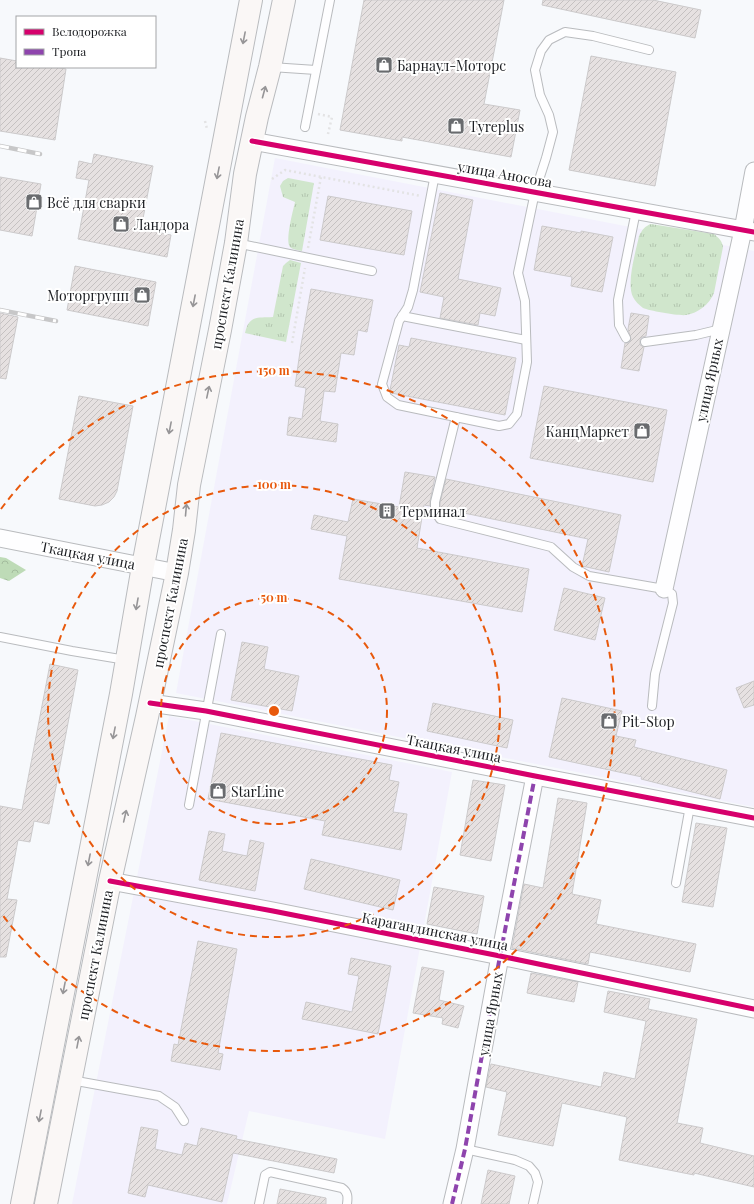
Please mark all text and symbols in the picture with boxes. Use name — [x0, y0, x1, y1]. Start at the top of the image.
legend — [16, 16, 156, 68]
text: Велодорожка — [52, 23, 127, 39]
one-way arrow — [240, 31, 248, 44]
text: Тропа — [52, 43, 86, 59]
shop icon: Барнаул-Моторс — [374, 55, 394, 75]
place label: Барнаул-Моторс — [397, 56, 506, 75]
one-way arrow — [260, 86, 268, 99]
shop icon: Tyreplus — [446, 116, 466, 136]
place label: Tyreplus — [469, 117, 524, 136]
street label: улица Аносова — [455, 156, 554, 192]
one-way arrow — [214, 166, 222, 179]
shop icon: Всё для сварки — [24, 192, 44, 212]
place label: Всё для сварки — [47, 193, 146, 212]
shop icon: Ландора — [111, 214, 131, 234]
place label: Ландора — [133, 215, 189, 234]
street label: проспект Калинина — [206, 217, 248, 351]
shop icon: Моторгрупп — [132, 285, 152, 305]
place label: Моторгрупп — [47, 286, 129, 305]
one-way arrow — [190, 294, 198, 307]
street label: улица Ярных — [691, 336, 727, 424]
text: 150 m — [258, 362, 290, 378]
one-way arrow — [204, 386, 212, 399]
one-way arrow — [165, 421, 173, 434]
shop icon: КанцМаркет — [632, 421, 652, 441]
place label: КанцМаркет — [546, 422, 629, 441]
text: 100 m — [257, 476, 291, 492]
building icon: Терминал — [377, 501, 397, 521]
place label: Терминал — [400, 502, 466, 521]
one-way arrow — [183, 504, 190, 517]
street label: проспект Калинина — [148, 536, 192, 670]
street label: Ткацкая улица — [39, 537, 137, 573]
text: 50 m — [261, 589, 288, 605]
one-way arrow — [132, 597, 140, 610]
centre of rings — [267, 704, 281, 718]
shop icon: Pit-Stop — [599, 711, 619, 731]
place label: Pit-Stop — [622, 712, 675, 731]
one-way arrow — [109, 726, 117, 739]
street label: Ткацкая улица — [405, 730, 503, 766]
shop icon: StarLine — [208, 781, 228, 801]
place label: StarLine — [231, 782, 284, 801]
one-way arrow — [121, 809, 129, 822]
one-way arrow — [85, 853, 93, 866]
street label: проспект Калинина — [73, 888, 117, 1022]
street label: Карагандинская улица — [360, 907, 510, 955]
street label: улица Ярных — [473, 970, 507, 1058]
one-way arrow — [60, 981, 68, 994]
one-way arrow — [74, 1036, 82, 1049]
one-way arrow — [35, 1109, 43, 1122]

